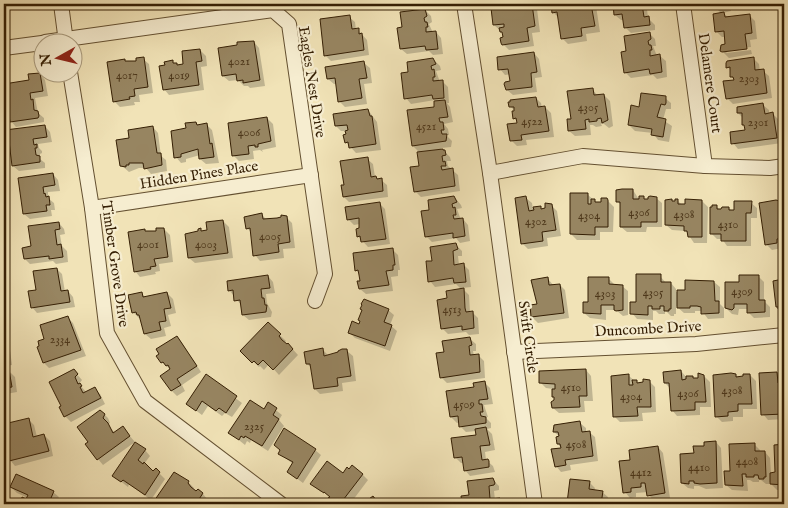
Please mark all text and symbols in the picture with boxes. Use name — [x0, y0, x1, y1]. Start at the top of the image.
street label: Eagles Nest Drive — [294, 25, 330, 139]
north arrow — [32, 32, 82, 82]
street label: Delamere Court — [694, 32, 726, 134]
text: N — [36, 52, 56, 68]
house number: 4021 — [228, 54, 250, 69]
house number: 4017 — [116, 68, 138, 83]
house number: 4019 — [168, 68, 190, 83]
house number: 2303 — [739, 71, 759, 86]
house number: 4305 — [578, 100, 599, 115]
house number: 4522 — [521, 114, 543, 129]
house number: 2301 — [748, 115, 768, 130]
house number: 4521 — [416, 119, 436, 134]
house number: 4006 — [238, 125, 261, 140]
street label: Hidden Pines Place — [138, 156, 260, 194]
street label: Timber Grove Drive — [97, 200, 133, 328]
house number: 4306 — [628, 205, 651, 220]
house number: 4308 — [674, 207, 695, 222]
house number: 4304 — [578, 208, 600, 223]
house number: 4302 — [525, 214, 547, 229]
house number: 4310 — [718, 217, 738, 232]
house number: 4005 — [259, 229, 282, 244]
house number: 4001 — [137, 237, 159, 252]
house number: 4003 — [195, 237, 217, 252]
house number: 4309 — [731, 284, 753, 299]
house number: 4305 — [643, 285, 664, 300]
house number: 4303 — [595, 286, 615, 301]
street label: Swift Circle — [514, 300, 542, 374]
house number: 4513 — [442, 302, 462, 317]
street label: Duncombe Drive — [594, 317, 702, 341]
house number: 2334 — [50, 332, 70, 347]
house number: 4510 — [561, 380, 581, 395]
house number: 4308 — [722, 383, 743, 398]
house number: 4306 — [677, 386, 700, 401]
house number: 4304 — [620, 389, 642, 404]
house number: 4509 — [453, 397, 475, 412]
house number: 2325 — [244, 419, 265, 434]
house number: 4508 — [566, 437, 587, 452]
house number: 4408 — [736, 454, 758, 469]
house number: 4410 — [688, 460, 710, 475]
house number: 4412 — [630, 465, 652, 480]

